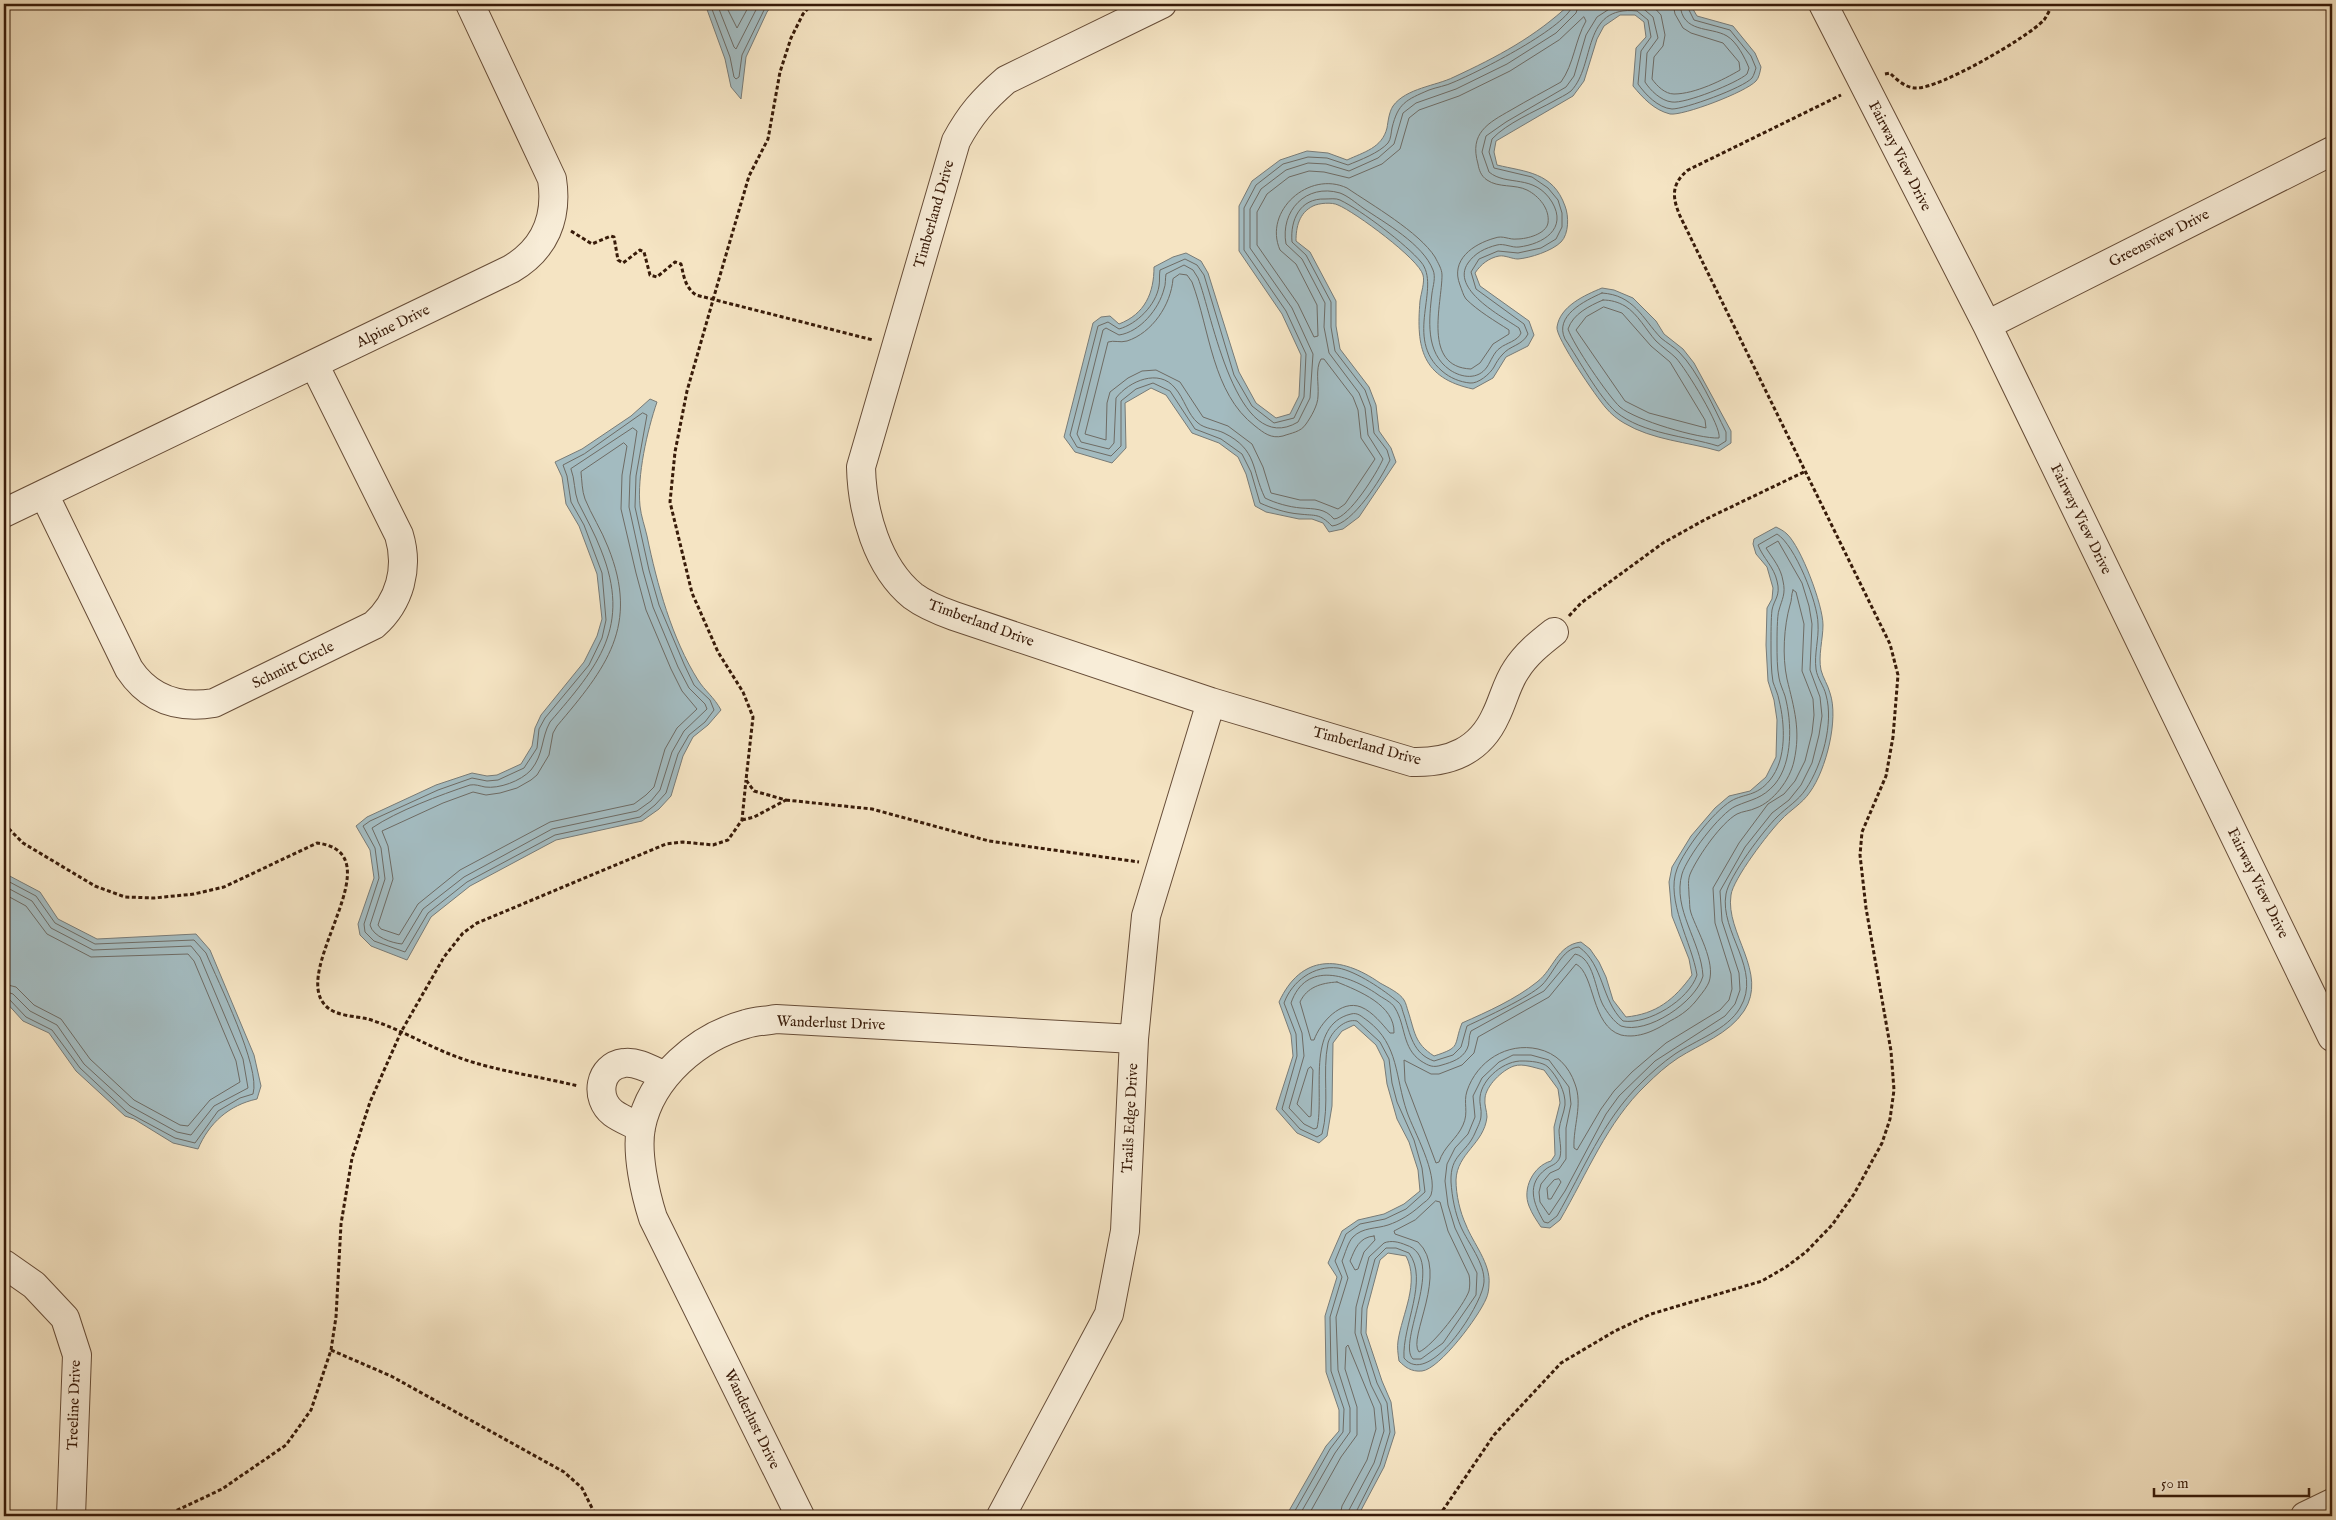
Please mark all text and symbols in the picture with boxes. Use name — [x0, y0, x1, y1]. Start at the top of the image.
street label: Fairway View Drive — [1864, 98, 1936, 214]
street label: Timberland Drive — [909, 158, 959, 270]
street label: Greensview Drive — [2106, 205, 2212, 271]
street label: Alpine Drive — [352, 300, 433, 352]
street label: Fairway View Drive — [2046, 461, 2116, 578]
street label: Timberland Drive — [925, 595, 1037, 651]
street label: Schmitt Circle — [249, 637, 337, 693]
street label: Timberland Drive — [1311, 722, 1423, 770]
street label: Fairway View Drive — [2223, 825, 2293, 942]
street label: Wanderlust Drive — [776, 1012, 886, 1034]
street label: Trails Edge Drive — [1118, 1062, 1142, 1173]
street label: Treeline Drive — [63, 1359, 85, 1450]
street label: Wanderlust Drive — [720, 1366, 784, 1472]
scale bar — [2154, 1465, 2308, 1497]
text: 50 m — [2161, 1474, 2189, 1493]

